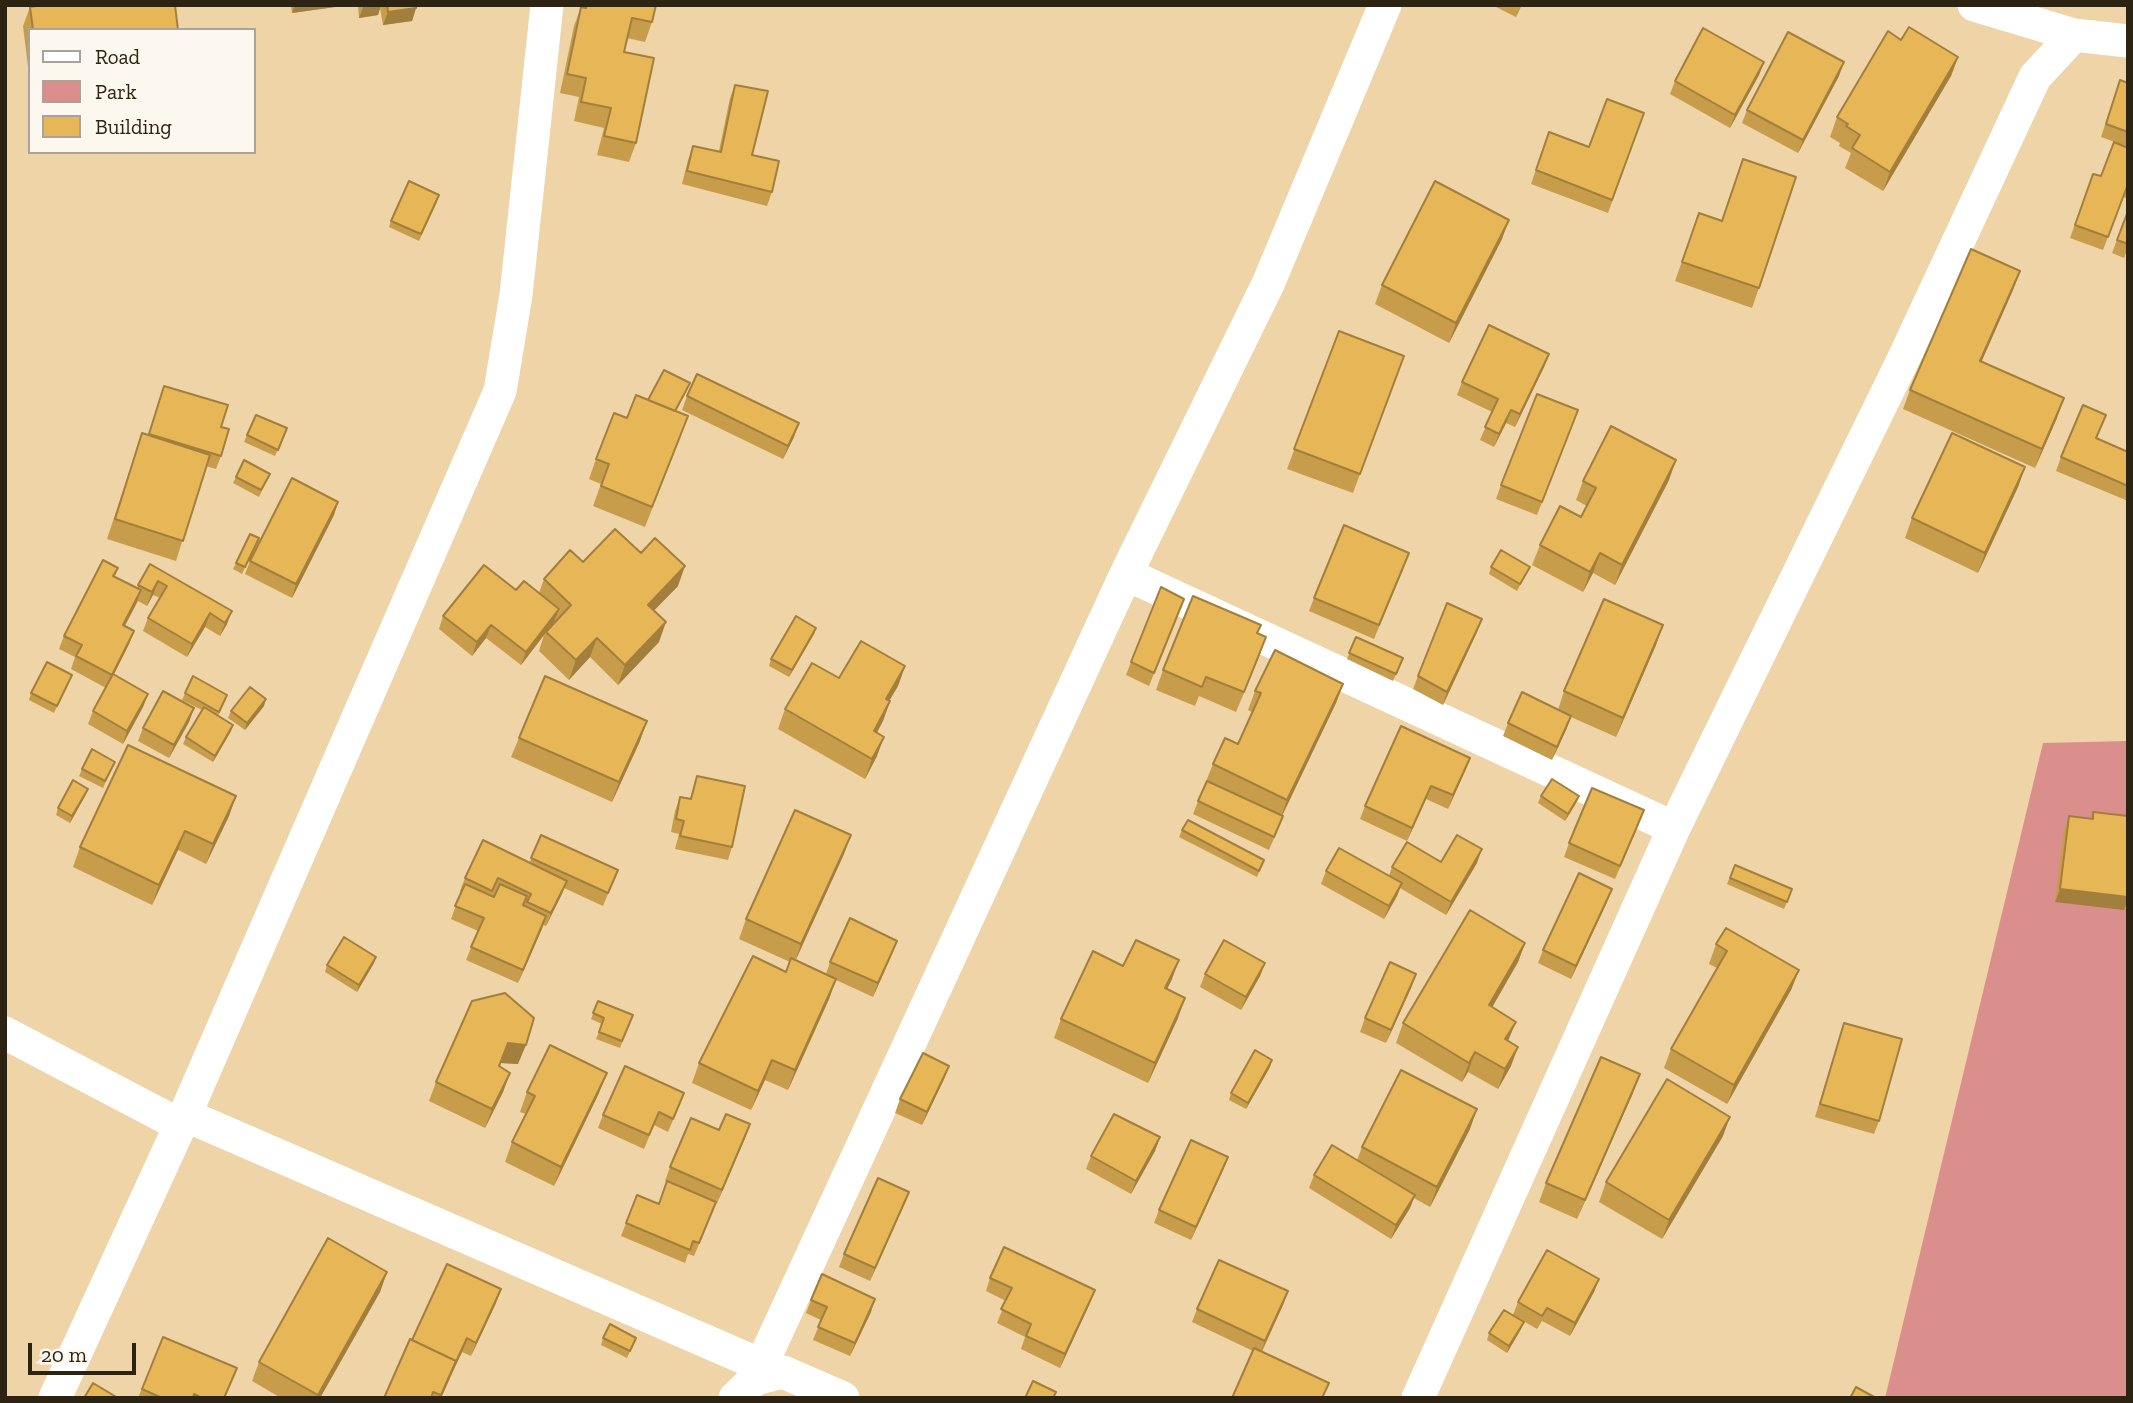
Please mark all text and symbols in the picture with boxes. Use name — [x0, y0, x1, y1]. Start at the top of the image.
legend — [28, 28, 256, 154]
text: Road — [95, 44, 140, 69]
text: Park — [95, 79, 137, 104]
text: Building — [95, 114, 172, 139]
scale bar — [32, 1330, 140, 1374]
text: 20 m — [41, 1342, 87, 1367]

